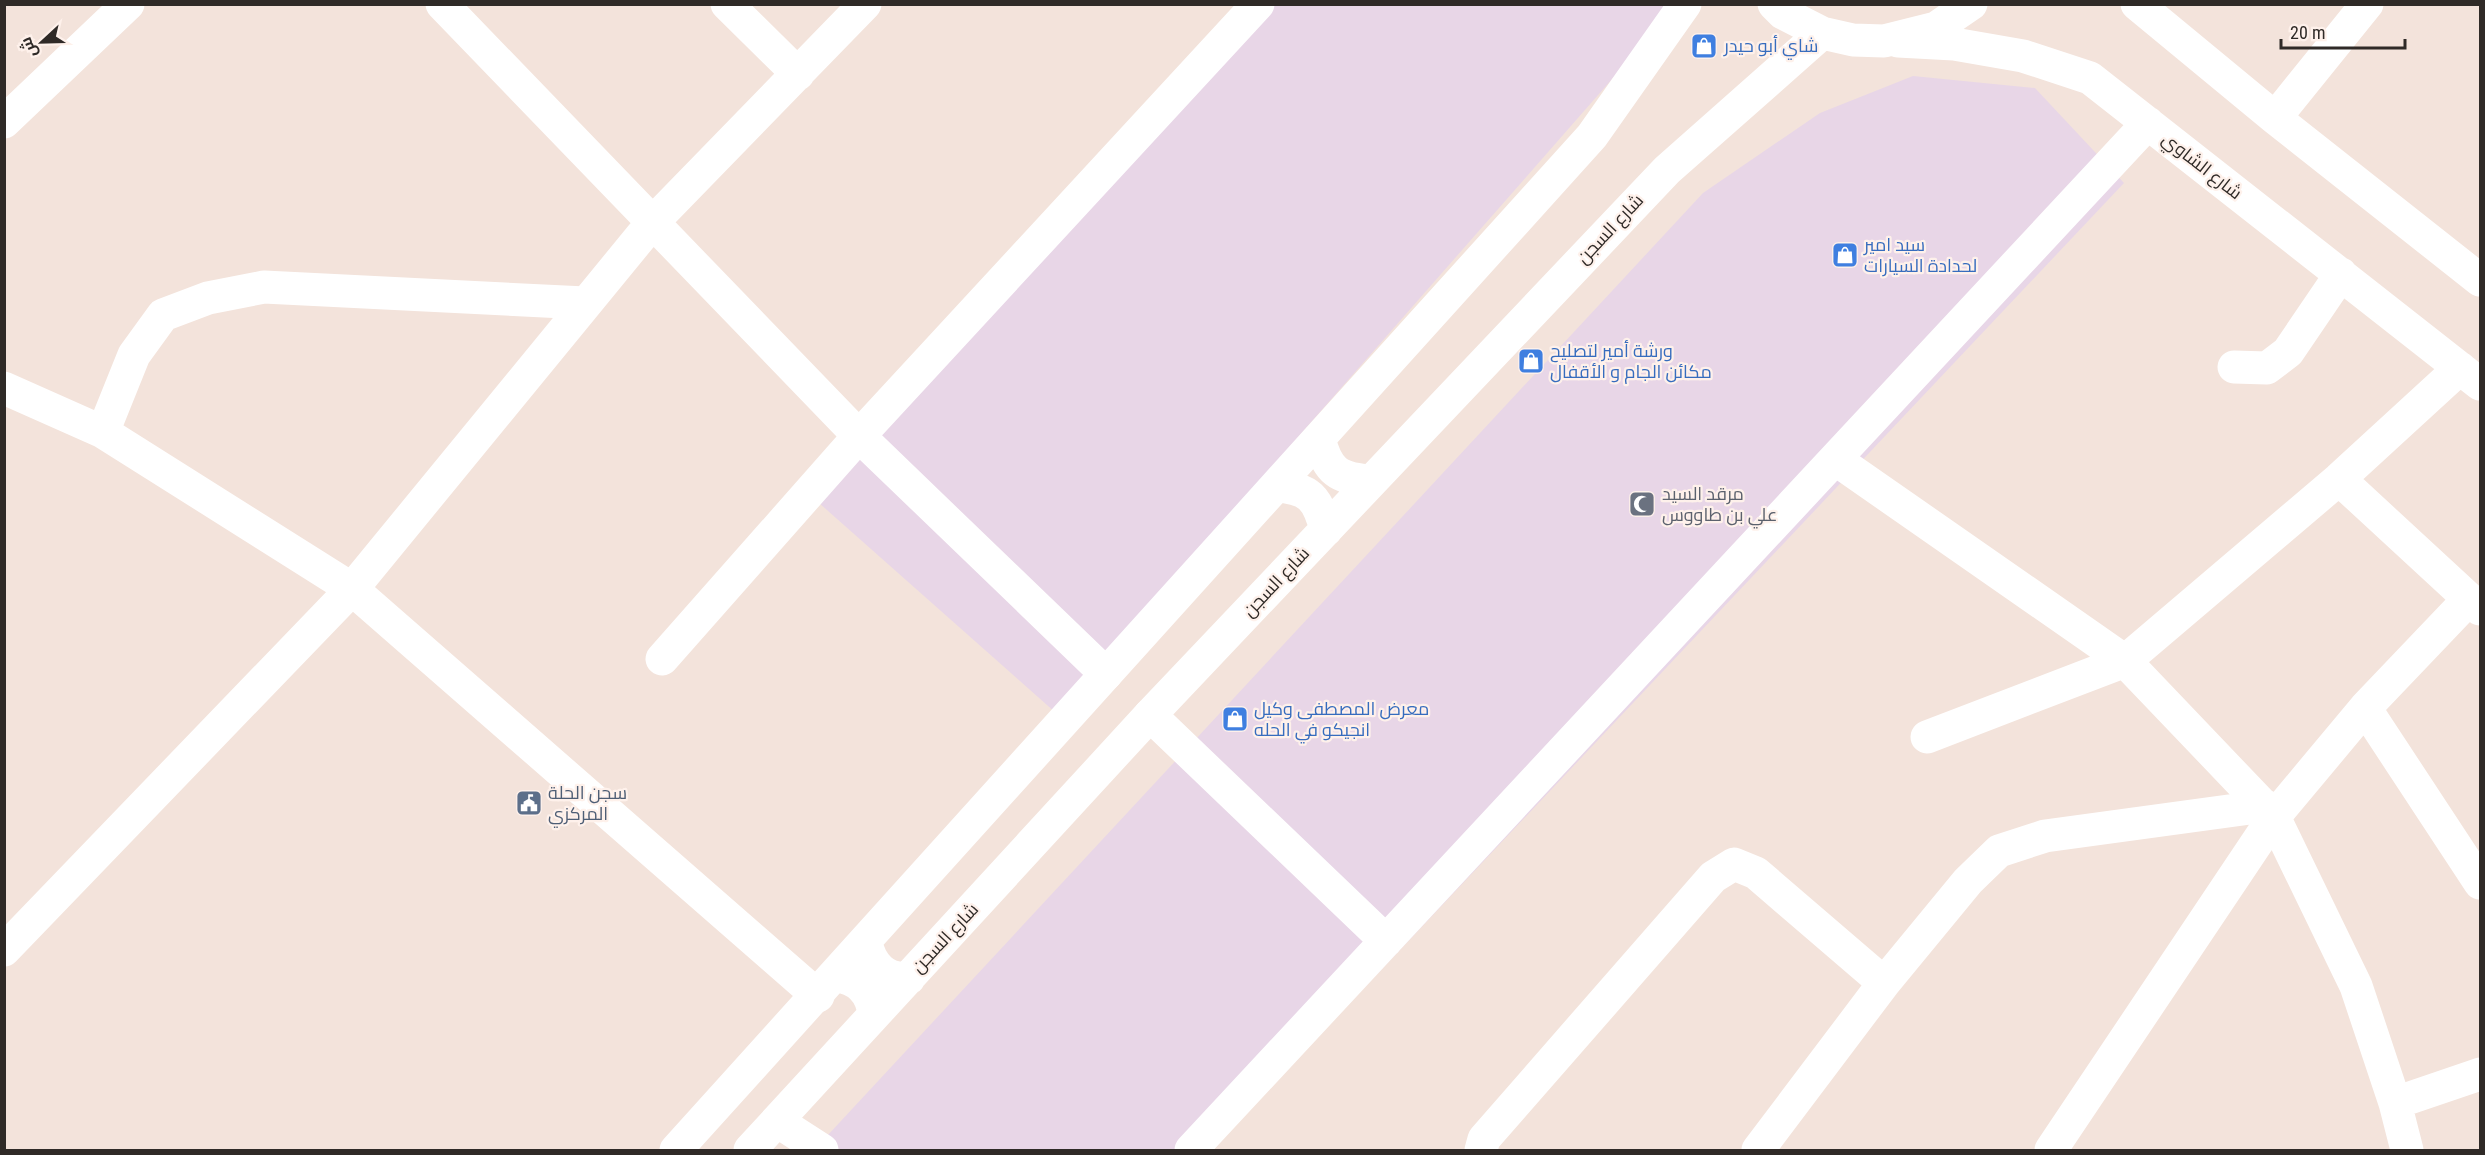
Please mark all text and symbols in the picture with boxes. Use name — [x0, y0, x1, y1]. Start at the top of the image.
north arrow — [12, 12, 72, 72]
scale bar — [2281, 12, 2406, 50]
text: 20 m — [2290, 22, 2325, 43]
shop icon: شاي أبو حيدر — [1689, 31, 1719, 61]
text: ش — [16, 34, 41, 61]
place label: شاي أبو حيدر — [1723, 35, 1818, 60]
street label: شارع الشاوي — [2156, 128, 2246, 206]
street label: شارع السجن — [1572, 189, 1649, 269]
place label: سيد امير لحدادة السيارات — [1863, 234, 1977, 277]
shop icon: سيد امير لحدادة السيارات — [1830, 240, 1860, 270]
place label: ورشة أمير لتصليح مكائن الجام و الأقفال — [1550, 340, 1712, 384]
shop icon: ورشة أمير لتصليح مكائن الجام و الأقفال — [1516, 346, 1546, 376]
place label: مرقد السيد علي بن طاووس — [1662, 483, 1777, 529]
mosque icon: مرقد السيد علي بن طاووس — [1627, 489, 1657, 519]
street label: شارع السجن — [1238, 542, 1315, 622]
place label: معرض المصطفى وكيل انجيكو في الحله — [1254, 698, 1429, 744]
shop icon: معرض المصطفى وكيل انجيكو في الحله — [1220, 704, 1250, 734]
place label: سجن الحلة المركزي — [548, 782, 627, 828]
public building icon: سجن الحلة المركزي — [514, 788, 544, 818]
street label: شارع السجن — [907, 898, 984, 978]

